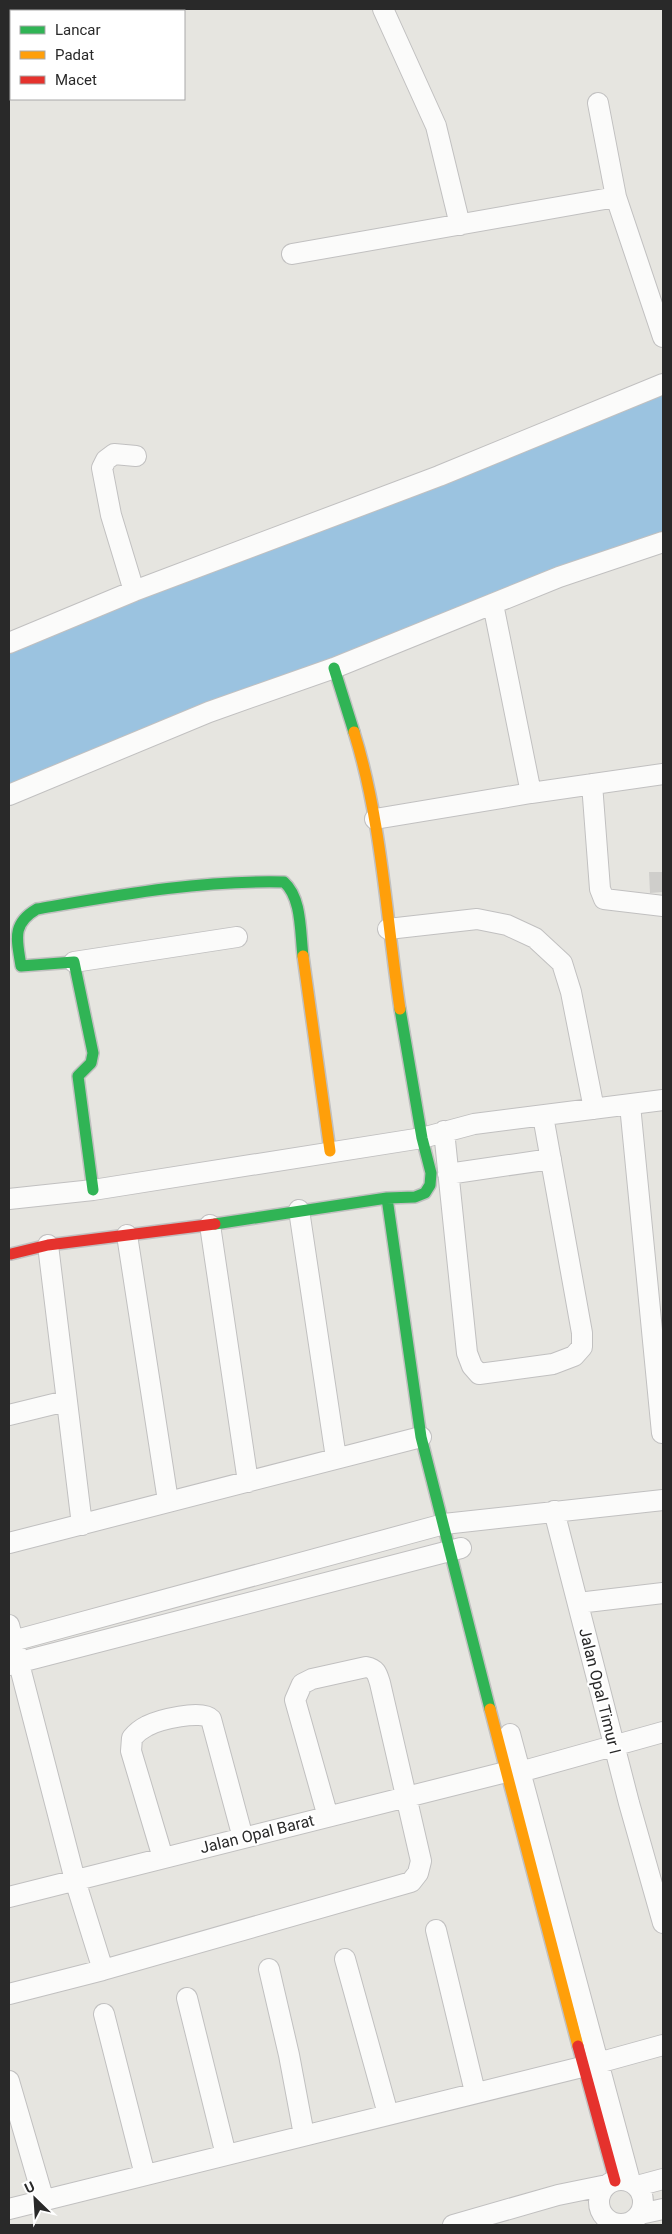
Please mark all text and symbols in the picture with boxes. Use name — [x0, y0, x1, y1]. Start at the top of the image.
legend — [10, 10, 185, 100]
text: Lancar — [55, 21, 101, 39]
text: Padat — [55, 46, 94, 64]
text: Macet — [55, 71, 97, 89]
street label: Jalan Opal Timur I — [575, 1626, 625, 1756]
street label: Jalan Opal Barat — [198, 1811, 316, 1857]
north arrow — [10, 2174, 60, 2224]
text: U — [22, 2178, 37, 2196]

